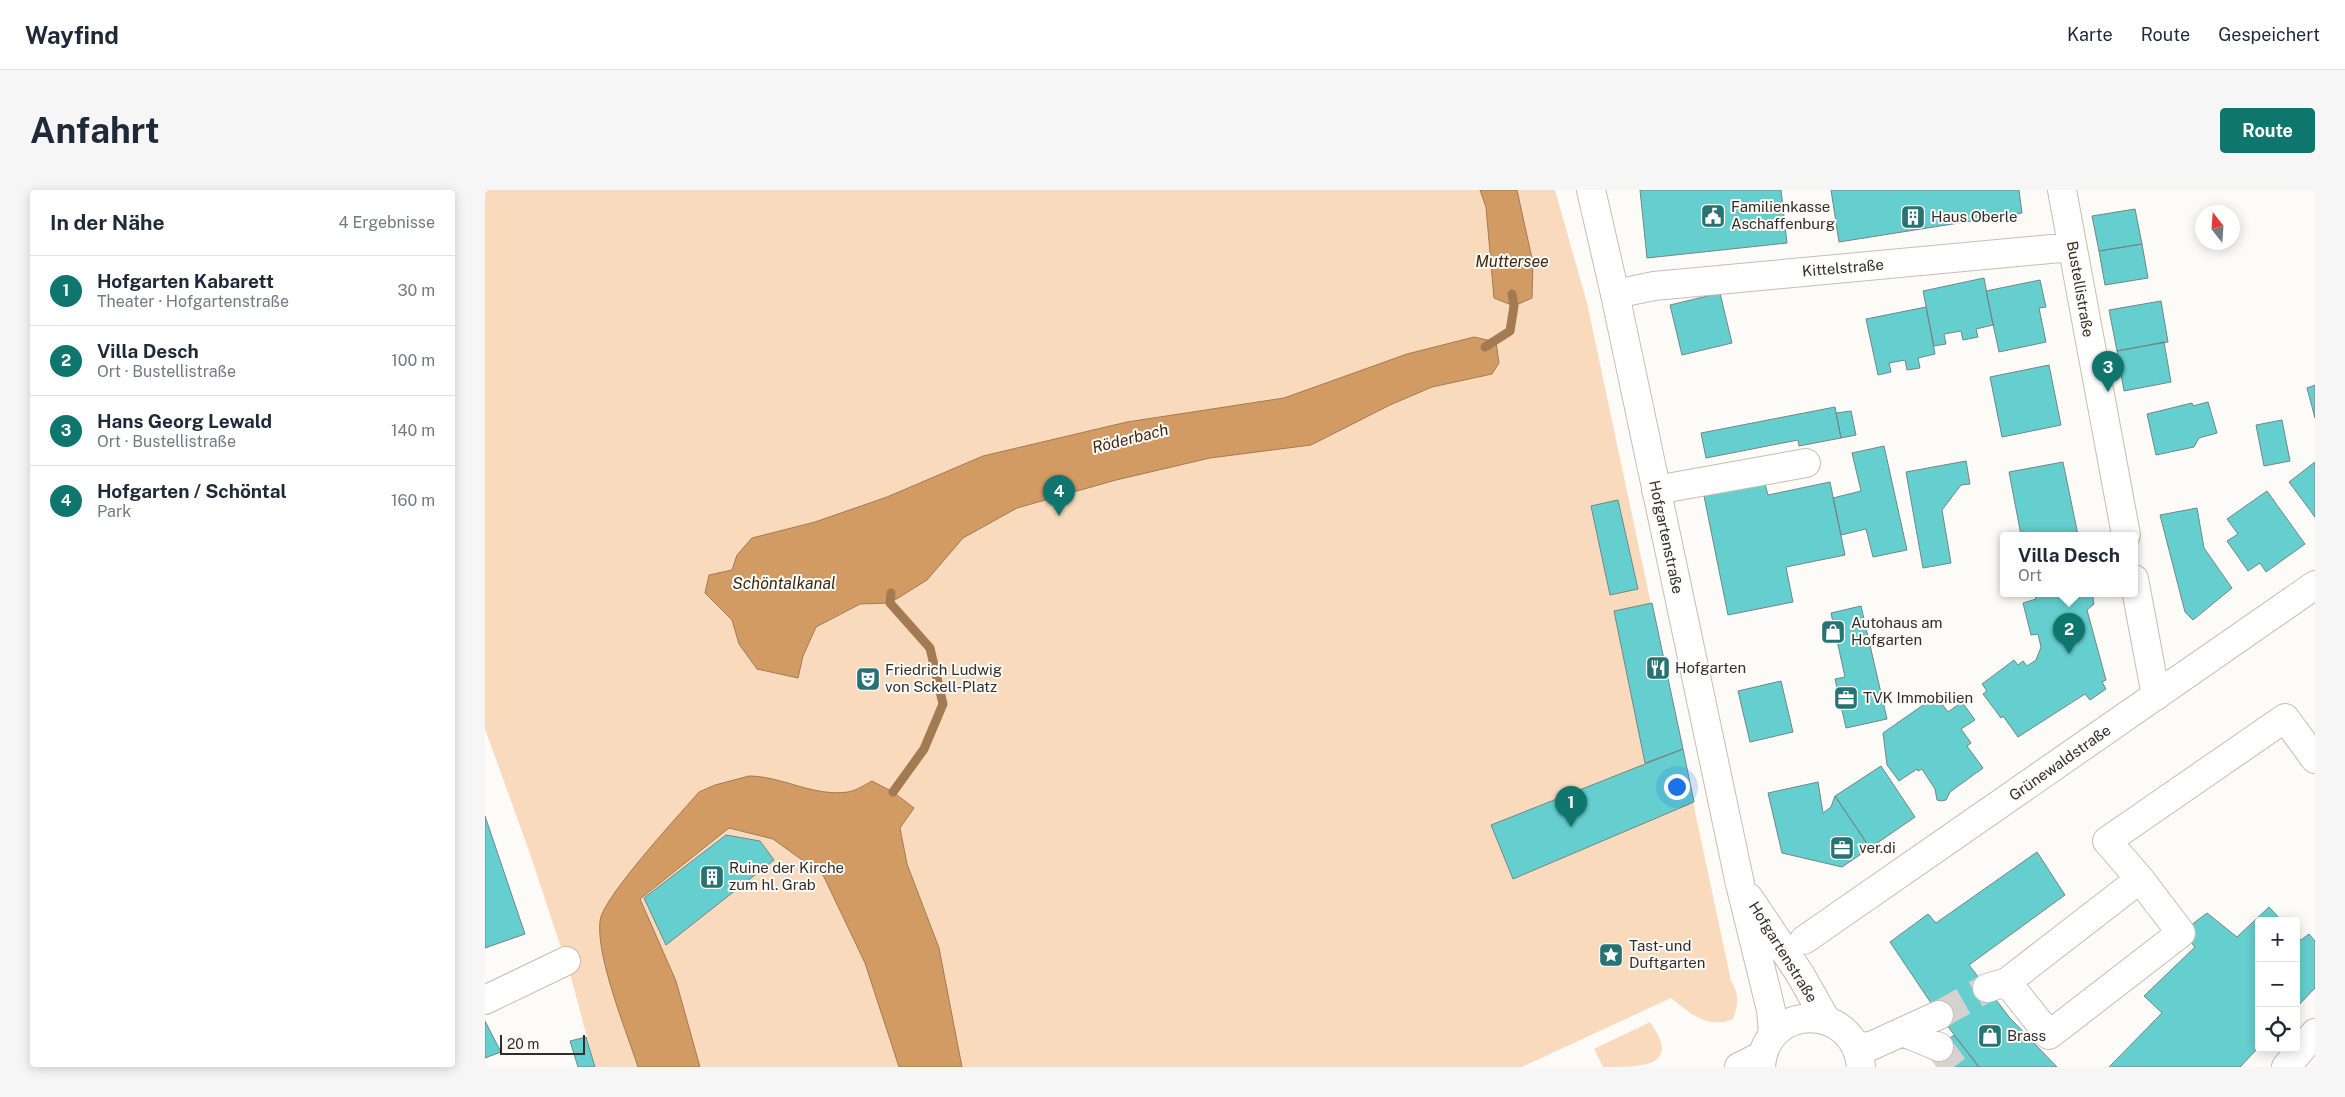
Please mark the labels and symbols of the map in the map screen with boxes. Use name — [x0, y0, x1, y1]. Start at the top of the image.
place label: Familienkasse Aschaffenburg — [1731, 198, 1835, 232]
public building icon: Familienkasse Aschaffenburg — [1700, 203, 1726, 229]
building icon: Haus Oberle — [1900, 204, 1926, 230]
north arrow — [2195, 205, 2240, 250]
place label: Haus Oberle — [1931, 208, 2018, 225]
street label: Bustellistraße — [2064, 240, 2097, 338]
water label: Muttersee — [1475, 252, 1549, 271]
street label: Kittelstraße — [1801, 255, 1885, 280]
pin: 3 — [2092, 351, 2124, 392]
water label: Röderbach — [1090, 420, 1170, 457]
pin: 4 — [1043, 475, 1075, 516]
street label: Hofgartenstraße — [1646, 479, 1687, 595]
water label: Schöntalkanal — [732, 574, 836, 593]
pin: 2 — [2053, 613, 2085, 654]
place label: Autohaus am Hofgarten — [1851, 614, 1942, 648]
shop icon: Autohaus am Hofgarten — [1820, 619, 1846, 645]
restaurant icon: Hofgarten — [1645, 655, 1671, 681]
place label: Hofgarten — [1675, 659, 1746, 676]
place label: Friedrich Ludwig von Sckell-Platz — [885, 661, 1002, 695]
theatre icon: Friedrich Ludwig von Sckell-Platz — [855, 666, 881, 692]
office icon: TVK Immobilien — [1833, 685, 1859, 711]
place label: TVK Immobilien — [1863, 689, 1973, 706]
street label: Grünewaldstraße — [2006, 721, 2114, 804]
your location — [1664, 774, 1690, 800]
pin: 1 — [1555, 786, 1587, 827]
office icon: ver.di — [1829, 835, 1855, 861]
place label: ver.di — [1859, 839, 1896, 856]
place label: Ruine der Kirche zum hl. Grab — [729, 859, 844, 893]
building icon: Ruine der Kirche zum hl. Grab — [699, 864, 725, 890]
street label: Hofgartenstraße — [1746, 898, 1821, 1005]
place label: Tast- und Duftgarten — [1629, 937, 1705, 971]
place icon: Tast- und Duftgarten — [1598, 942, 1624, 968]
shop icon: Brass — [1977, 1023, 2003, 1049]
place label: Brass — [2007, 1027, 2046, 1044]
scale bar — [500, 1032, 585, 1055]

